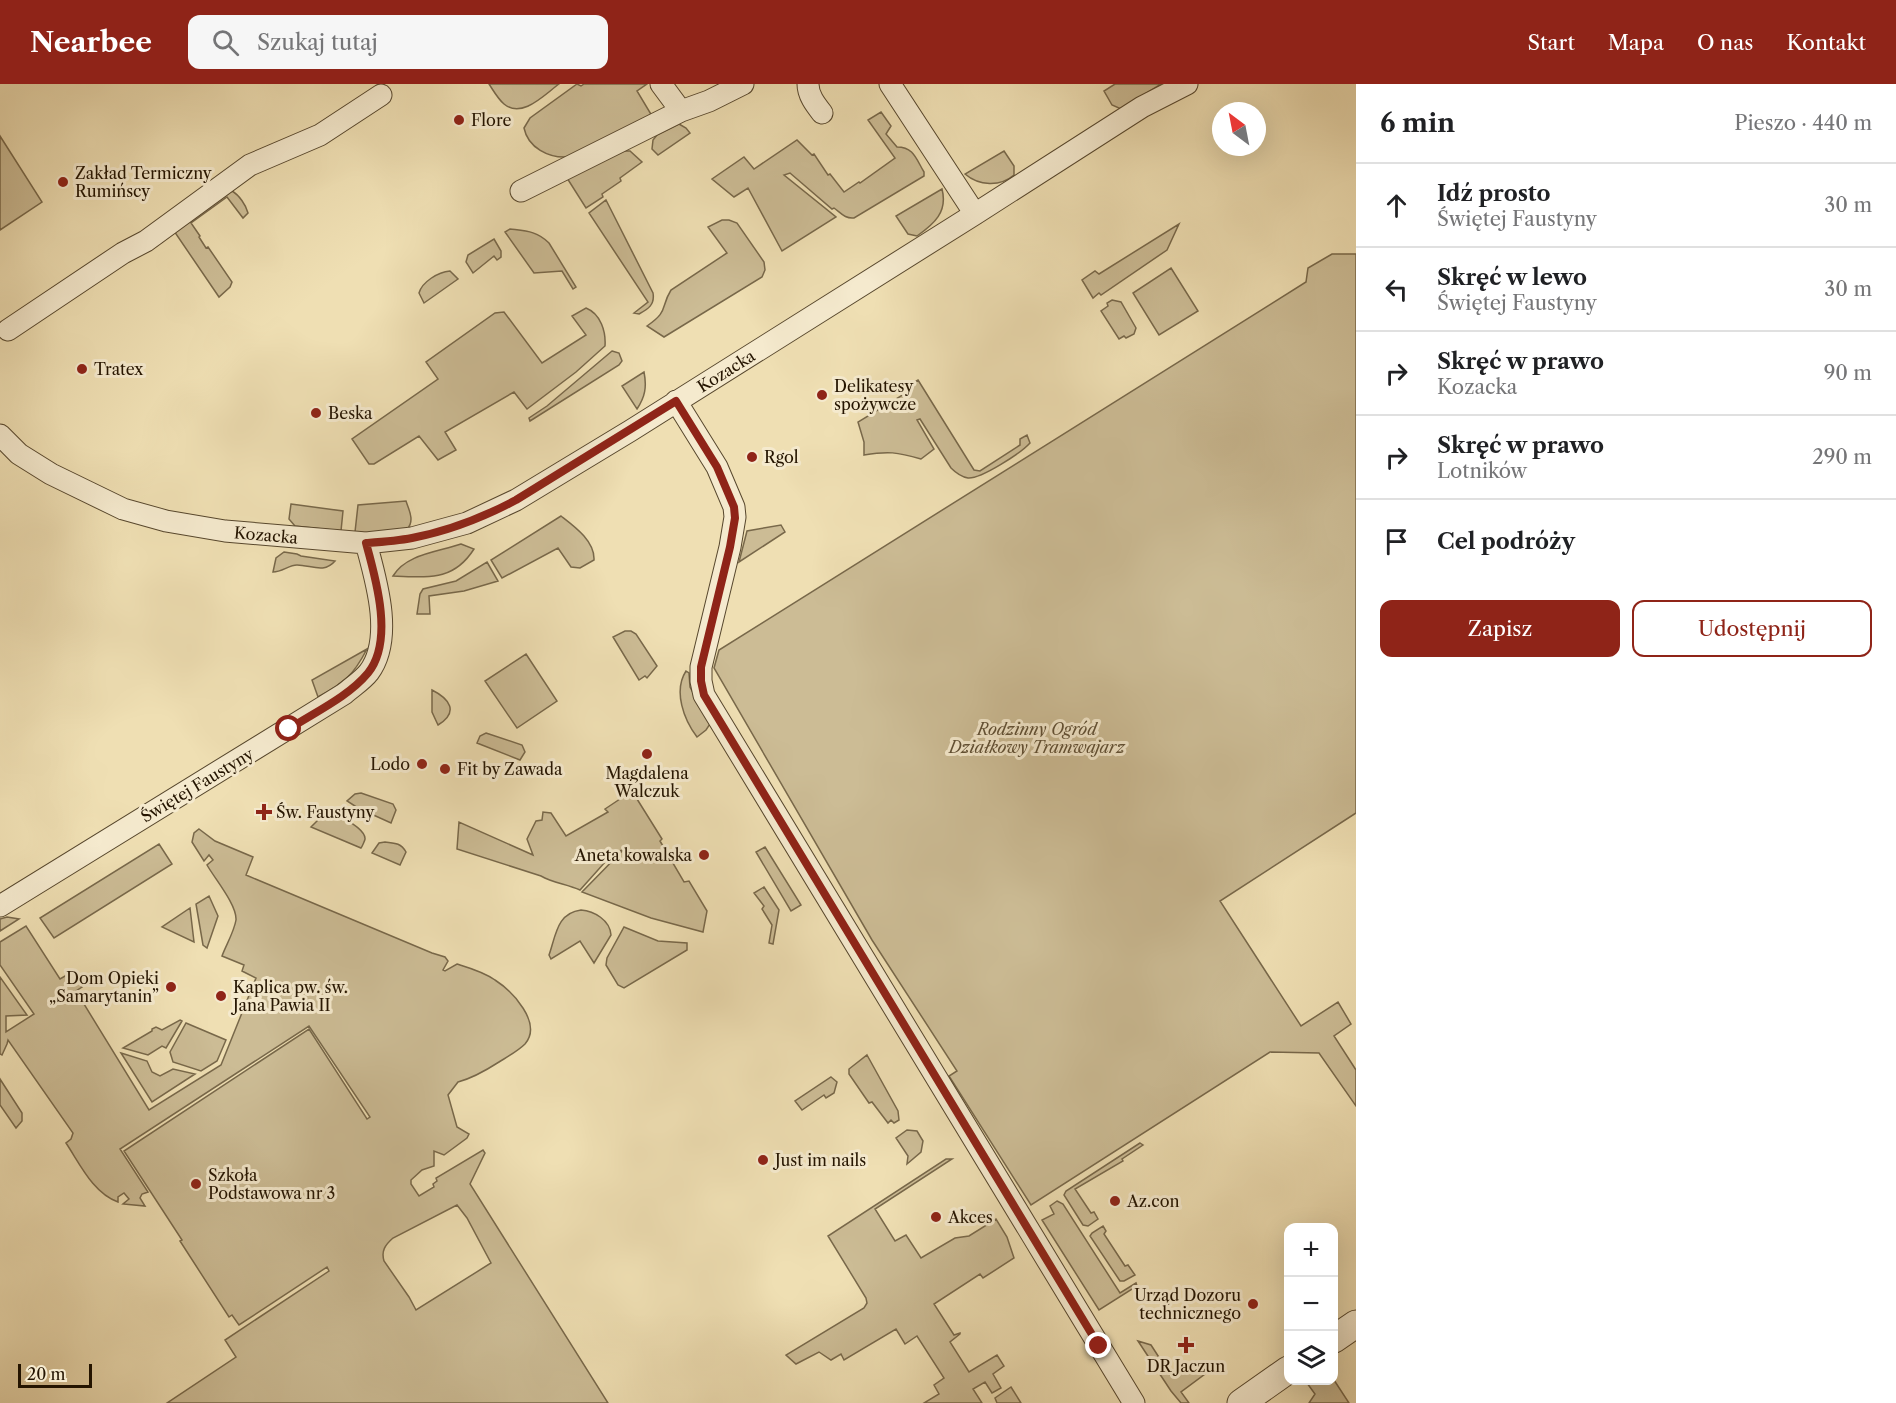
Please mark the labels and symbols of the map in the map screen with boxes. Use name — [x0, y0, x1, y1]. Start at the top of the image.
north arrow — [1212, 102, 1266, 156]
place label: Flore — [471, 110, 511, 130]
marker: Flore — [452, 113, 466, 127]
place label: Zakład Termiczny Rumińscy — [75, 163, 213, 201]
marker: Zakład Termiczny Rumińscy — [56, 175, 70, 189]
street label: Kozacka — [693, 345, 759, 396]
place label: Tratex — [94, 359, 144, 379]
marker: Tratex — [75, 362, 89, 376]
place label: Delikatesy spożywcze — [834, 376, 916, 414]
marker: Delikatesy spożywcze — [815, 388, 829, 402]
place label: Beska — [328, 403, 373, 423]
marker: Beska — [309, 406, 323, 420]
place label: Rgol — [764, 447, 799, 467]
marker: Rgol — [745, 450, 759, 464]
street label: Kozacka — [233, 522, 299, 548]
route start — [275, 715, 301, 741]
park label: Rodzinny Ogród Działkowy Tramwajarz — [947, 719, 1127, 757]
street label: Świętej Faustyny — [137, 743, 258, 827]
marker: Magdalena Walczuk — [640, 747, 654, 761]
place label: Lodo — [370, 754, 410, 774]
marker: Lodo — [415, 757, 429, 771]
place label: Fit by Zawada — [457, 759, 563, 779]
marker: Fit by Zawada — [438, 762, 452, 776]
place label: Magdalena Walczuk — [605, 763, 689, 801]
place label: Św. Faustyny — [276, 802, 375, 822]
marker: Św. Faustyny — [257, 805, 271, 819]
place label: Aneta kowalska — [574, 845, 693, 865]
marker: Aneta kowalska — [697, 848, 711, 862]
place label: Dom Opieki „Samarytanin” — [49, 968, 159, 1006]
place label: Kaplica pw. św. Jana Pawia II — [230, 977, 348, 1015]
marker: Dom Opieki „Samarytanin” — [164, 980, 178, 994]
marker: Kaplica pw. św. Jana Pawia II — [214, 989, 228, 1003]
place label: Just im nails — [772, 1150, 866, 1170]
marker: Just im nails — [756, 1153, 770, 1167]
place label: Szkoła Podstawowa nr 3 — [208, 1165, 335, 1203]
marker: Szkoła Podstawowa nr 3 — [189, 1177, 203, 1191]
place label: Az.con — [1126, 1191, 1180, 1211]
marker: Az.con — [1108, 1194, 1122, 1208]
place label: Akces — [947, 1207, 993, 1227]
marker: Akces — [929, 1210, 943, 1224]
place label: Urząd Dozoru technicznego — [1134, 1285, 1241, 1323]
marker: Urząd Dozoru technicznego — [1246, 1297, 1260, 1311]
route end — [1085, 1332, 1111, 1358]
marker: DR Jaczun — [1177, 1336, 1195, 1354]
place label: DR Jaczun — [1147, 1356, 1225, 1376]
scale bar — [18, 1361, 92, 1388]

